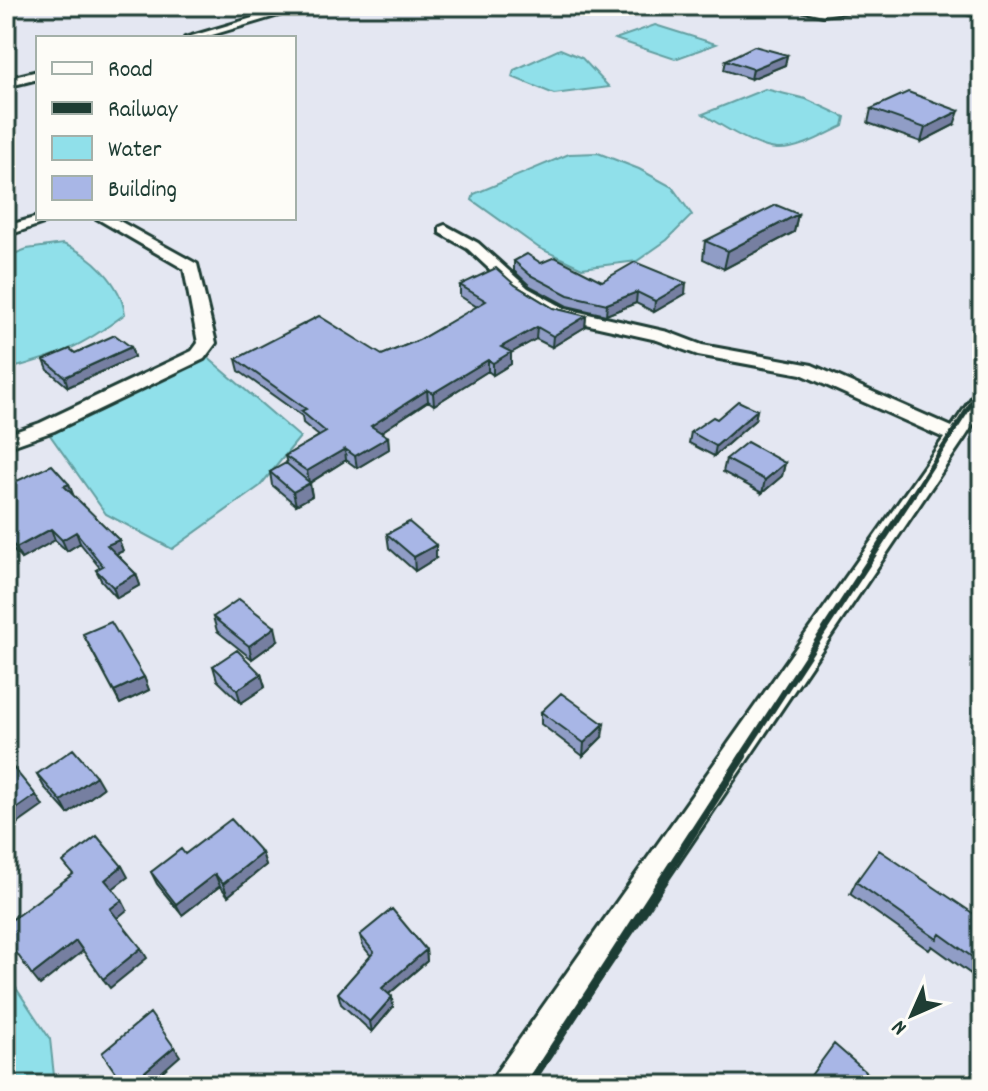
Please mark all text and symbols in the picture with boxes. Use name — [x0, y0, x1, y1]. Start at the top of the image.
legend — [36, 36, 296, 220]
text: Road — [108, 54, 153, 88]
text: Railway — [108, 94, 179, 128]
text: Water — [108, 134, 161, 168]
text: Building — [108, 174, 177, 208]
north arrow — [872, 975, 952, 1055]
text: N — [885, 1012, 915, 1041]

